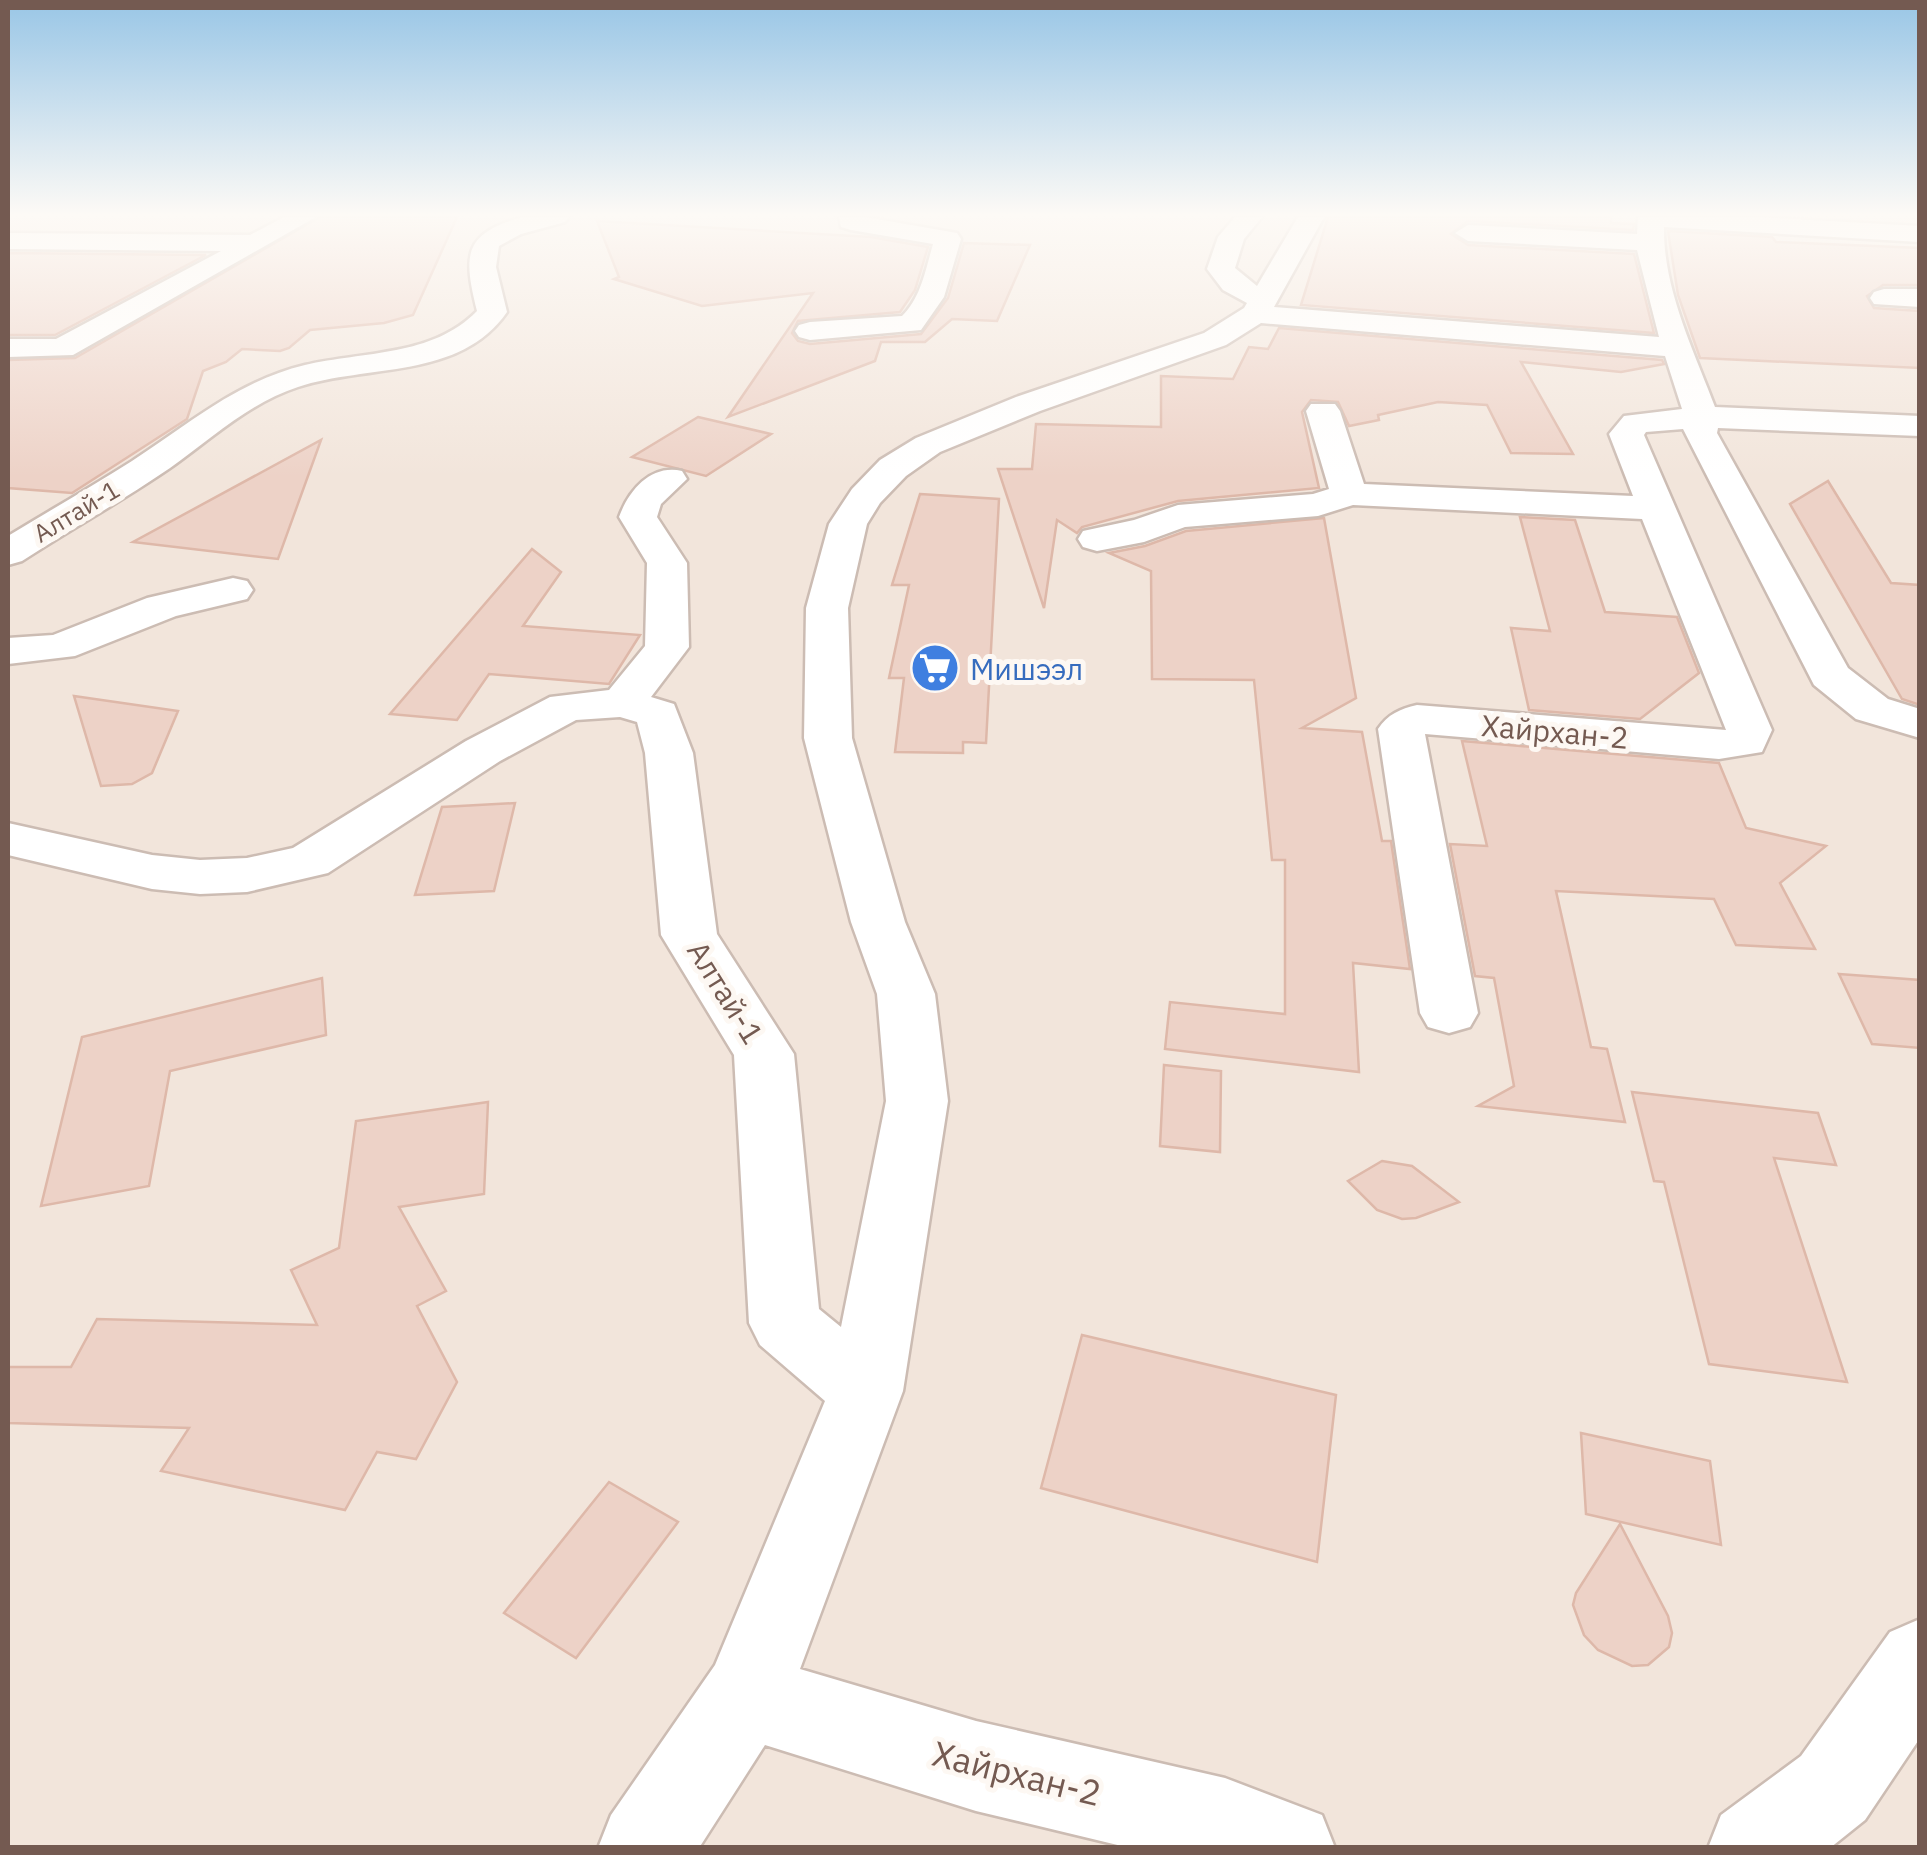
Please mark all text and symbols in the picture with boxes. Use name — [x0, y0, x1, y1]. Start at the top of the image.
street label: Алтай-1 — [27, 472, 125, 550]
supermarket icon: Мишээл — [909, 642, 961, 694]
place label: Мишээл — [970, 649, 1083, 688]
street label: Хайрхан-2 — [1480, 705, 1630, 757]
street label: Алтай-1 — [679, 933, 773, 1051]
street label: Хайрхан-2 — [928, 1730, 1106, 1816]

